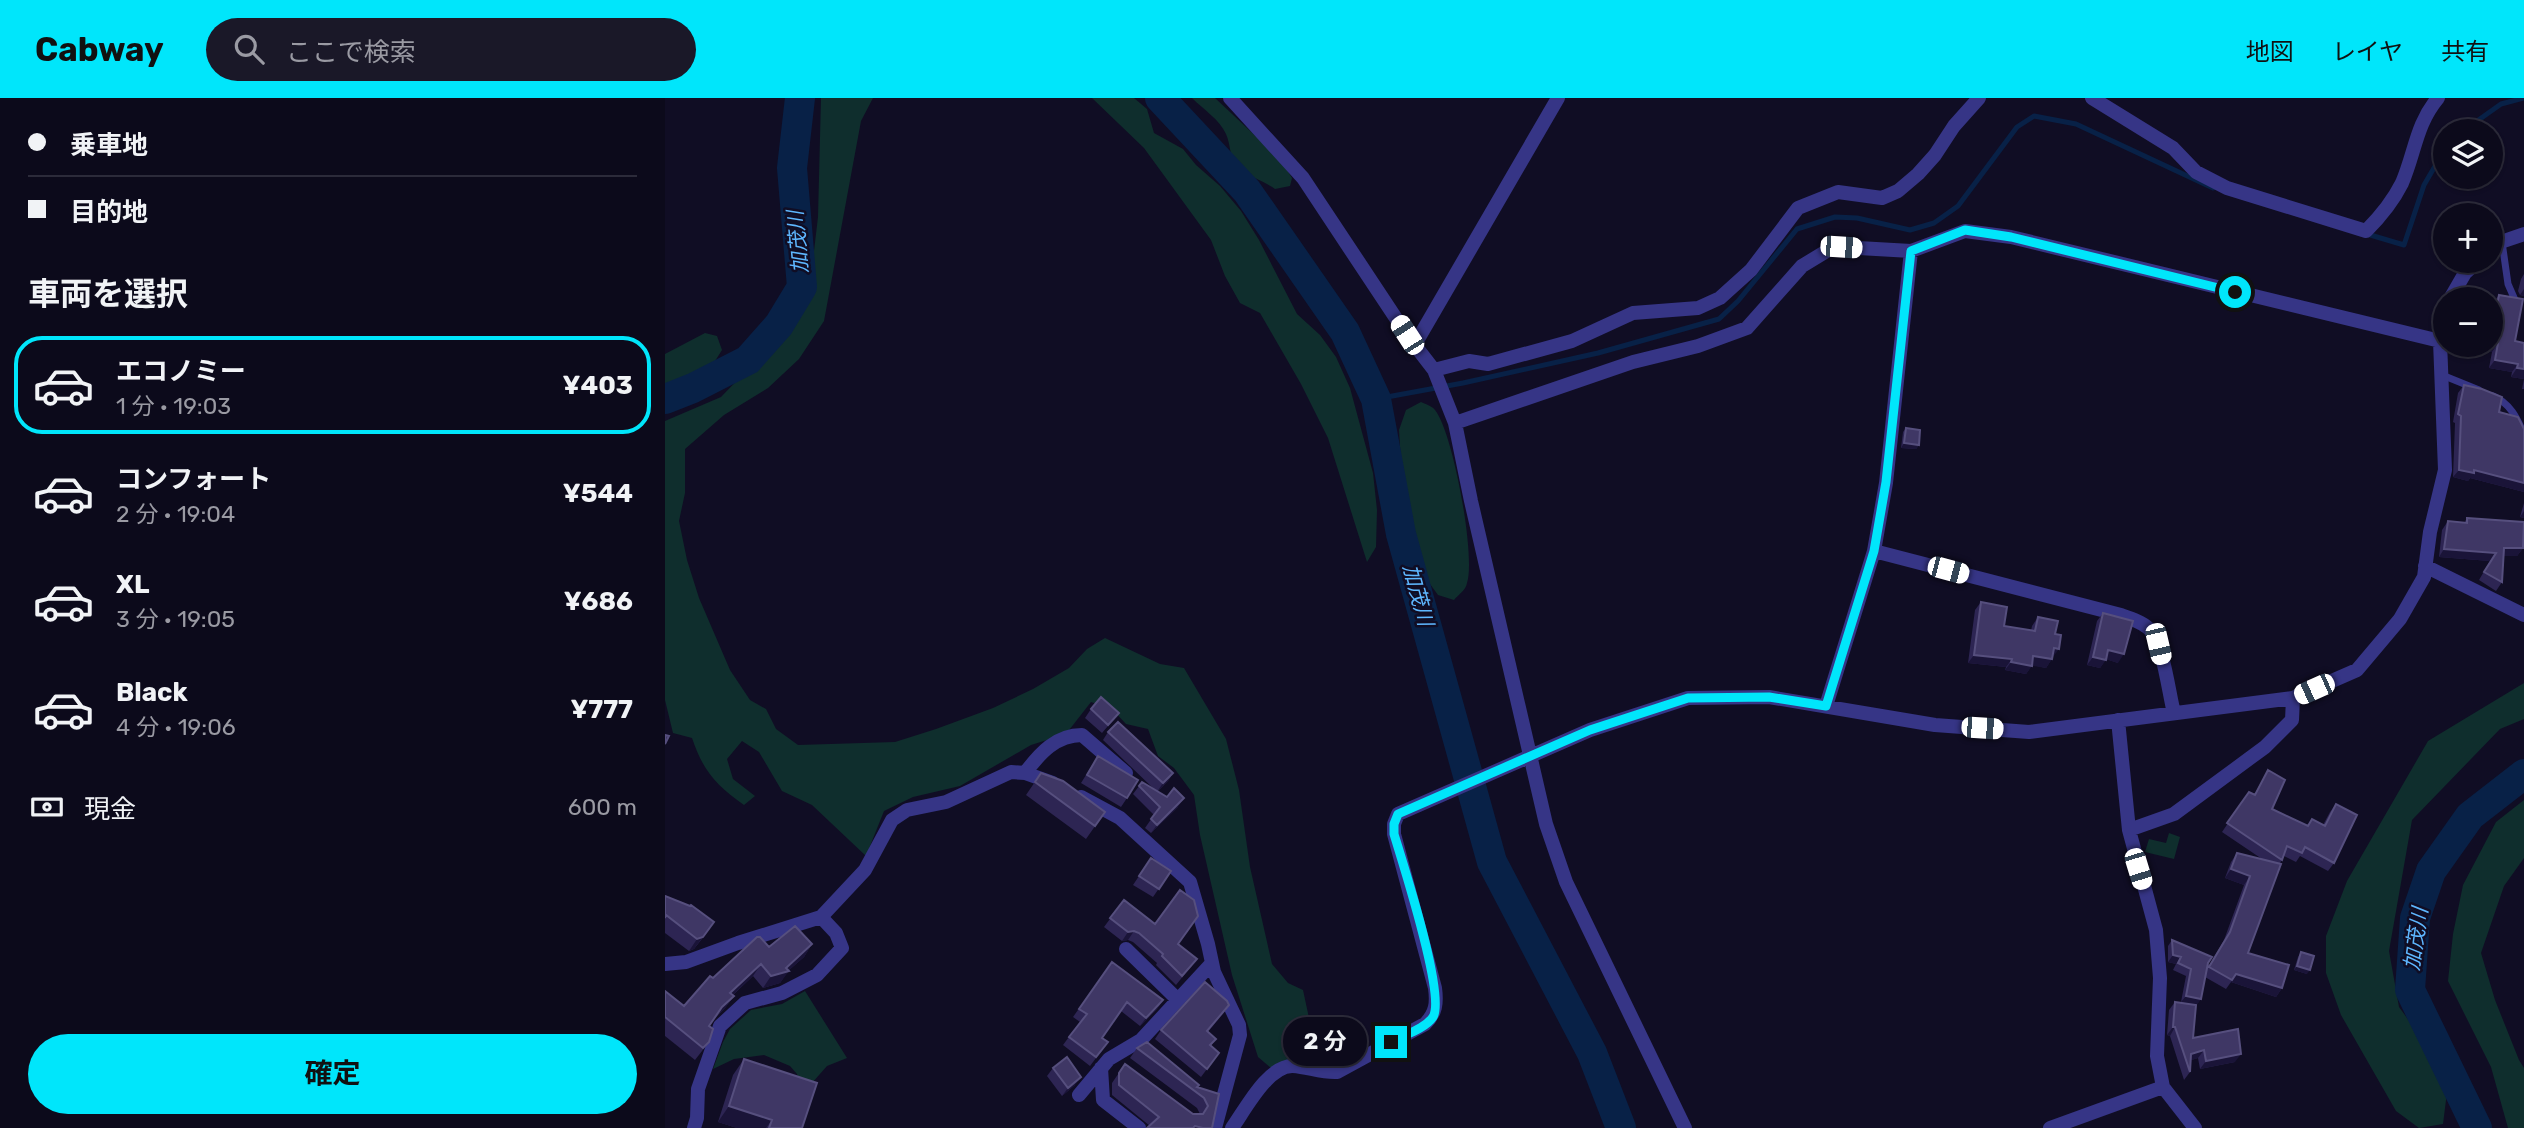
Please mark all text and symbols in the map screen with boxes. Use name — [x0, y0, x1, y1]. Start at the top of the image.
search box — [206, 18, 696, 81]
text: Cabway — [35, 30, 164, 69]
icon: search — [230, 30, 268, 68]
text: ここで検索 — [286, 37, 416, 68]
text: 地図 — [2246, 38, 2294, 66]
text: レイヤ — [2332, 38, 2403, 66]
text: 共有 — [2441, 38, 2489, 66]
map controls — [2433, 119, 2503, 357]
button: layers — [2433, 119, 2503, 189]
text: 乗車地 — [70, 130, 148, 161]
text: 目的地 — [70, 197, 148, 228]
button: + — [2433, 203, 2503, 273]
water label: 加茂川 — [782, 208, 813, 275]
car — [1820, 235, 1863, 259]
text: 車両を選択 — [28, 275, 188, 313]
route start — [2219, 276, 2251, 308]
button: − — [2433, 287, 2503, 357]
car — [1387, 312, 1428, 358]
icon: car — [32, 354, 95, 417]
text: エコノミー — [116, 356, 246, 387]
text: ¥403 — [563, 370, 633, 401]
text: 1 分 · 19:03 — [116, 392, 231, 420]
icon: car — [32, 462, 95, 525]
text: コンフォート — [116, 464, 271, 495]
text: ¥544 — [563, 478, 633, 509]
text: 2 分 · 19:04 — [116, 500, 235, 528]
car — [1925, 554, 1972, 586]
water label: 加茂川 — [1398, 561, 1439, 630]
text: XL — [116, 569, 149, 600]
icon: car — [32, 570, 95, 633]
text: ¥686 — [564, 586, 633, 617]
text: 3 分 · 19:05 — [116, 605, 235, 633]
car — [2144, 621, 2173, 667]
car — [2291, 671, 2338, 707]
text: Black — [116, 677, 188, 708]
icon: car — [32, 678, 95, 741]
text: ¥777 — [570, 694, 633, 725]
text: 4 分 · 19:06 — [116, 713, 236, 741]
car — [1961, 716, 2004, 740]
icon: cash — [28, 788, 66, 826]
text: 600 m — [568, 793, 637, 821]
text: 現金 — [84, 794, 136, 825]
car — [2122, 846, 2155, 892]
water label: 加茂川 — [2399, 904, 2433, 972]
callout: 2 分 — [1283, 1018, 1367, 1066]
route end — [1375, 1026, 1407, 1058]
text: 2 分 — [1304, 1027, 1346, 1055]
button: 確定 — [28, 1034, 637, 1114]

